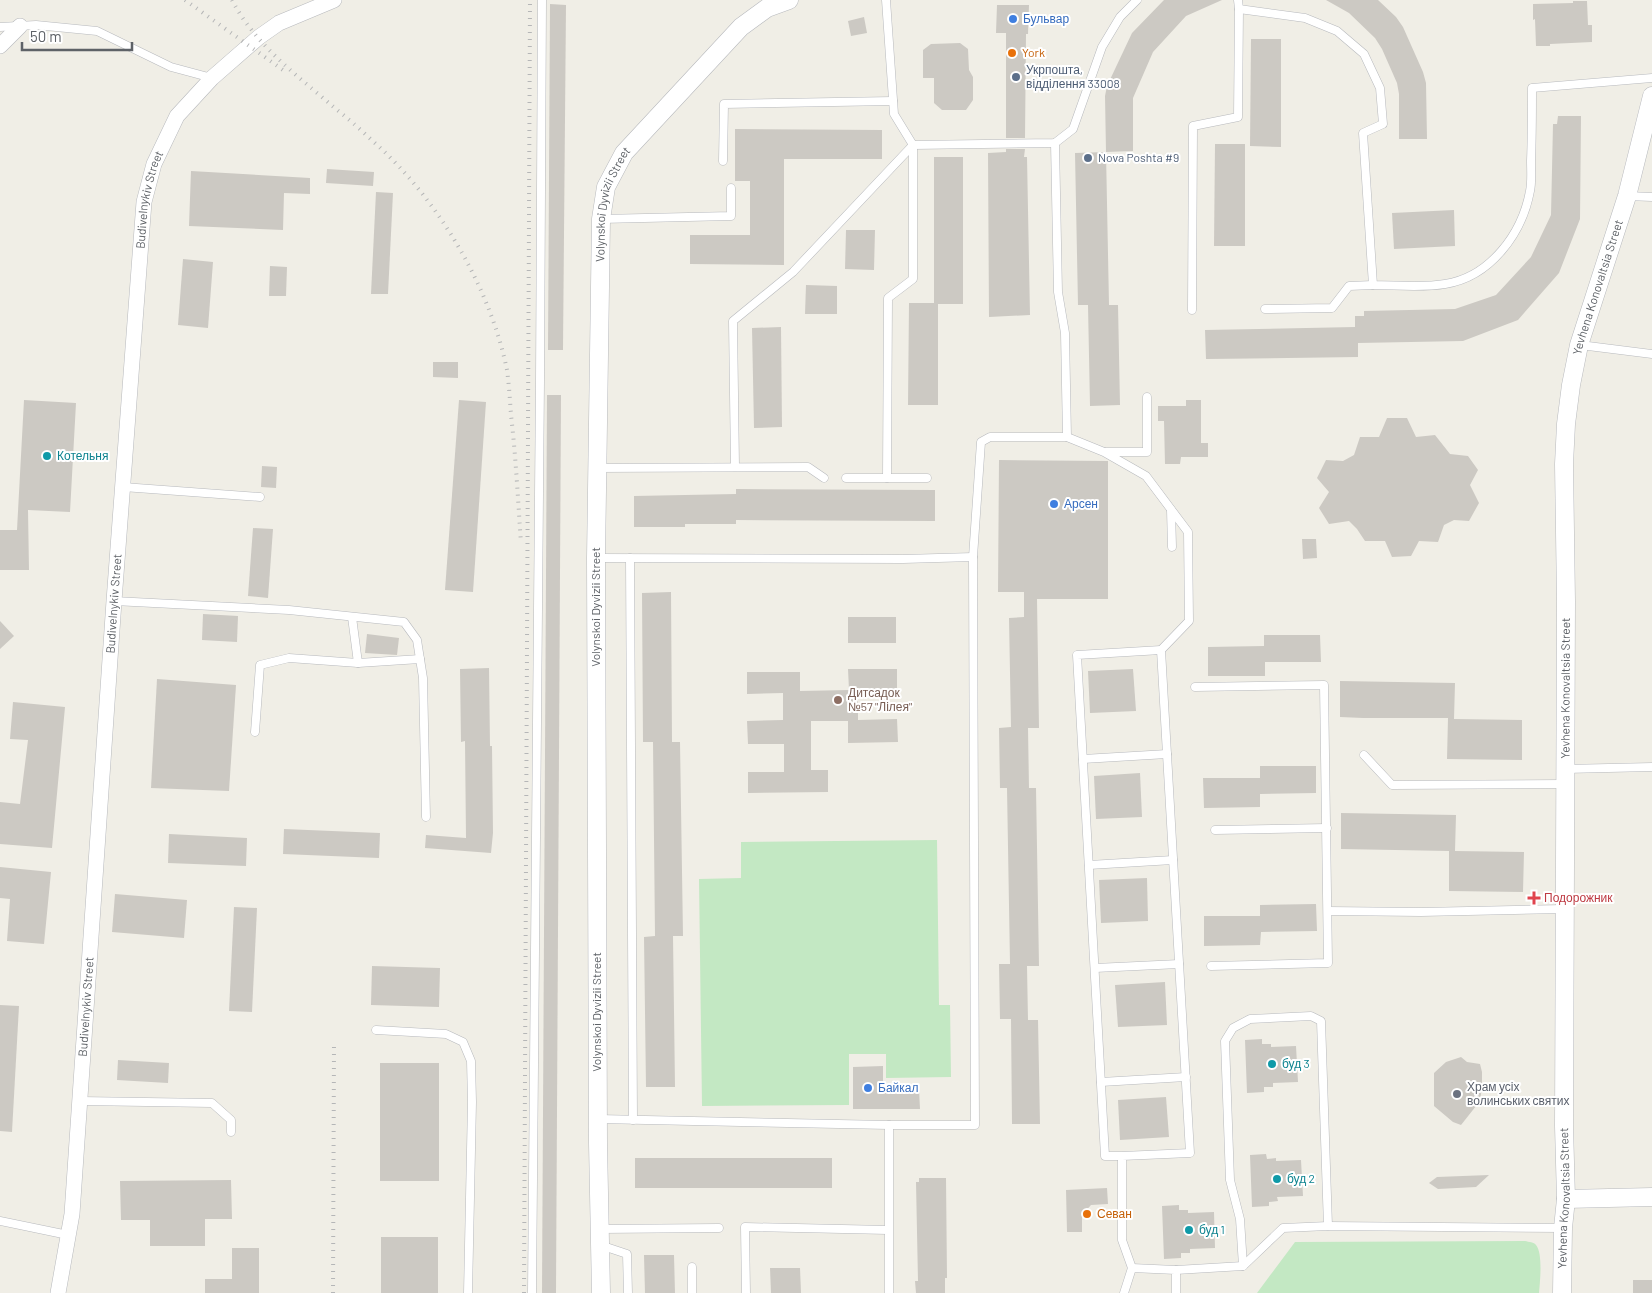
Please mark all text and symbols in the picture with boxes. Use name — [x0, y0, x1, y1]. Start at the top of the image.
place label: Бульвар — [1023, 11, 1070, 26]
marker: Бульвар — [1007, 13, 1019, 25]
scale bar — [22, 20, 132, 52]
text: 50 m — [30, 27, 62, 45]
place label: York — [1022, 45, 1045, 59]
marker: York — [1006, 47, 1018, 59]
place label: Укрпошта, відділення 33008 — [1026, 62, 1120, 91]
marker: Укрпошта, відділення 33008 — [1010, 71, 1022, 83]
street label: Volynskoi Dyvizii Street — [592, 143, 632, 262]
street label: Budivelnykiv Street — [133, 148, 165, 249]
place label: Nova Poshta #9 — [1098, 150, 1179, 164]
marker: Nova Poshta #9 — [1082, 152, 1094, 164]
street label: Yevhena Konovaltsia Street — [1569, 218, 1625, 356]
place label: Котельня — [57, 448, 108, 462]
marker: Котельня — [41, 450, 53, 462]
place label: Арсен — [1064, 496, 1098, 511]
marker: Арсен — [1048, 498, 1060, 510]
street label: Volynskoi Dyvizii Street — [588, 547, 602, 667]
street label: Budivelnykiv Street — [102, 553, 124, 654]
street label: Yevhena Konovaltsia Street — [1557, 618, 1572, 759]
place label: Дитсадок №57 "Лілея" — [848, 685, 912, 713]
marker: Дитсадок №57 "Лілея" — [832, 694, 844, 706]
place label: Подорожник — [1544, 890, 1613, 905]
marker: Подорожник — [1528, 892, 1540, 904]
street label: Volynskoi Dyvizii Street — [589, 952, 603, 1072]
street label: Budivelnykiv Street — [75, 956, 96, 1057]
place label: буд 3 — [1282, 1056, 1310, 1071]
marker: буд 3 — [1266, 1058, 1278, 1070]
place label: Храм усіх волинських святих — [1467, 1079, 1570, 1107]
place label: Байкал — [878, 1080, 918, 1094]
marker: Байкал — [862, 1082, 874, 1094]
marker: Храм усіх волинських святих — [1451, 1088, 1463, 1100]
street label: Yevhena Konovaltsia Street — [1554, 1127, 1572, 1269]
place label: буд 2 — [1287, 1171, 1315, 1186]
marker: буд 2 — [1271, 1173, 1283, 1185]
place label: Севан — [1097, 1206, 1132, 1220]
marker: Севан — [1081, 1208, 1093, 1220]
place label: буд 1 — [1199, 1222, 1225, 1237]
marker: буд 1 — [1183, 1224, 1195, 1236]

